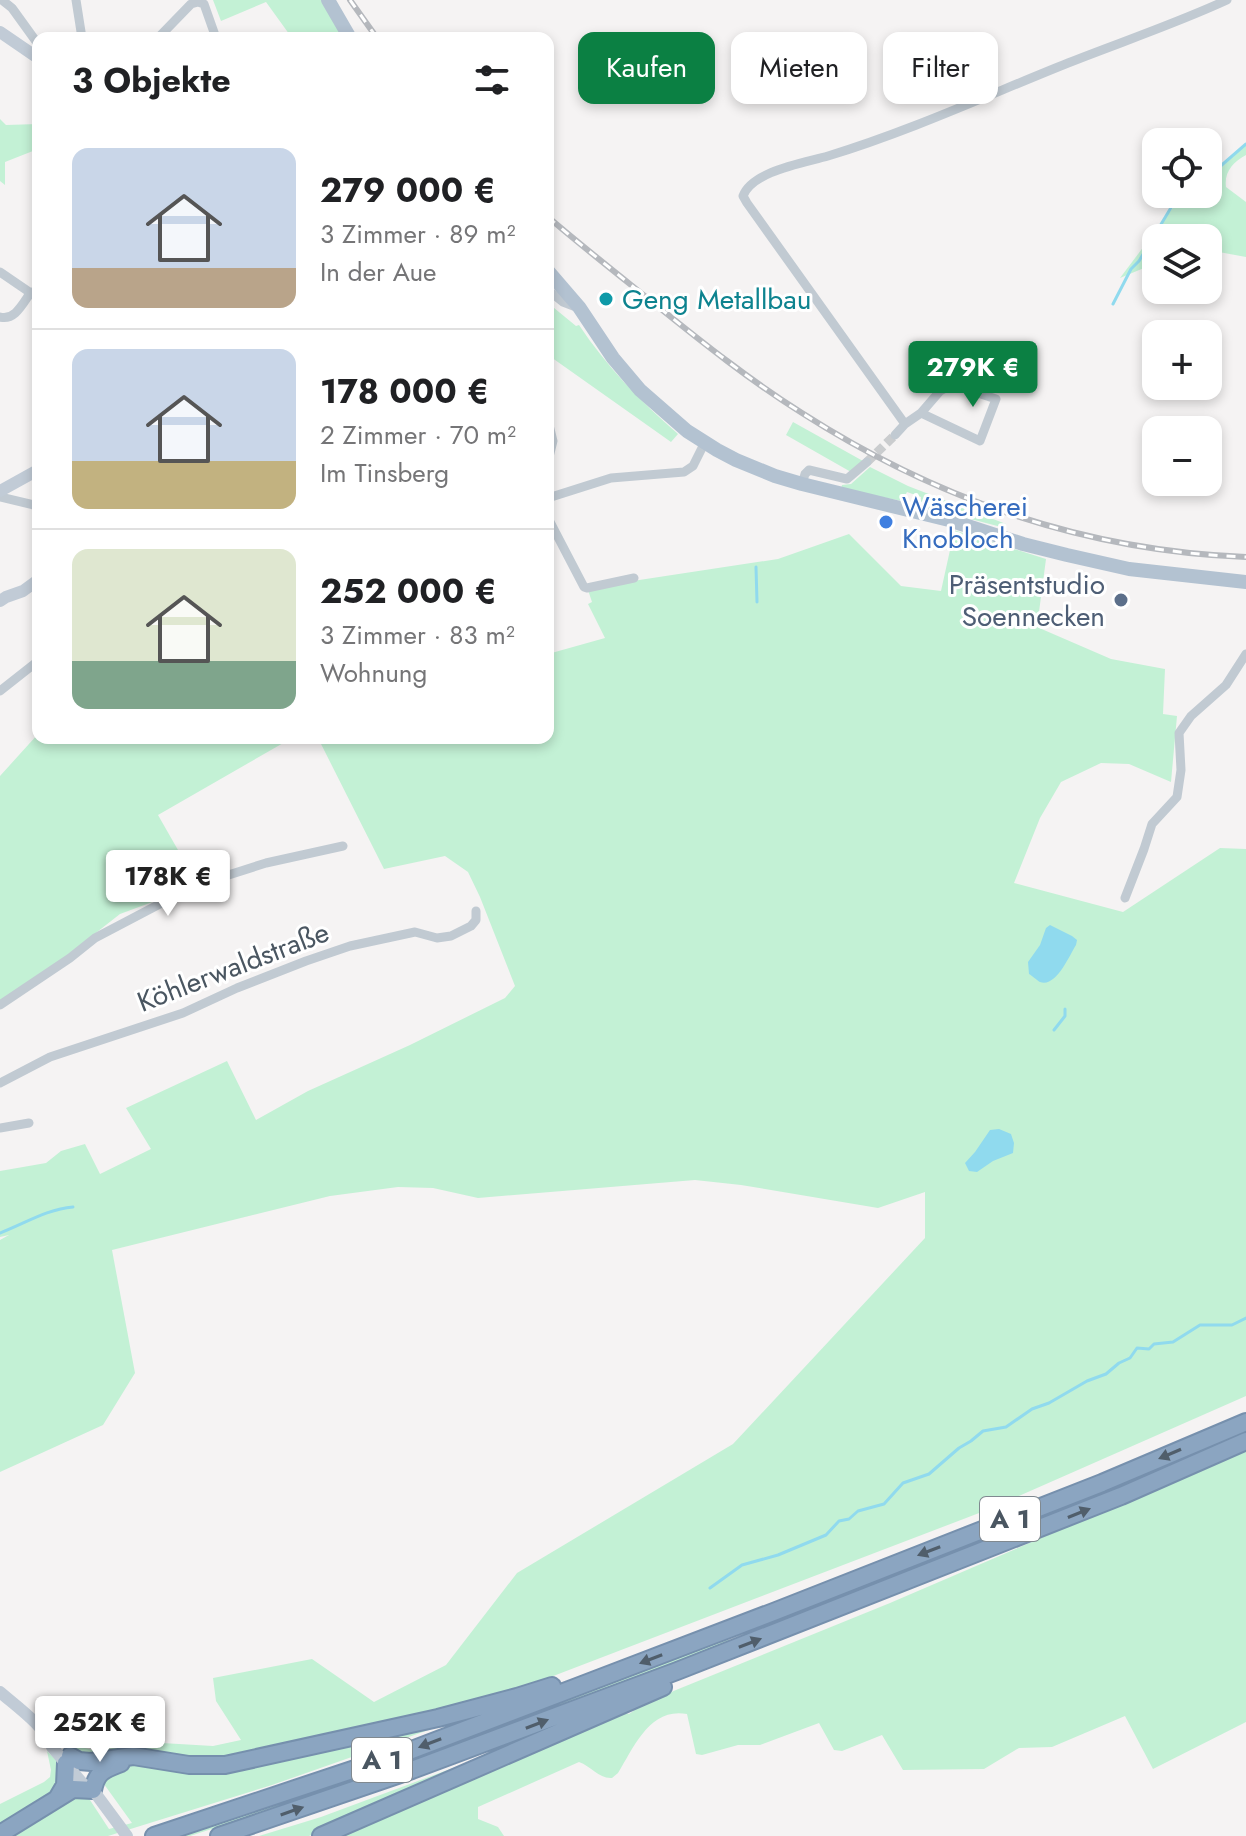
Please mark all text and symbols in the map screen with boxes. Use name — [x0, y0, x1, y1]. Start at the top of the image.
chip: Kaufen — [578, 32, 715, 104]
chip: Mieten — [731, 32, 867, 104]
chip: Filter — [883, 32, 998, 104]
text: 3 Objekte — [72, 56, 231, 105]
icon: filters — [470, 58, 514, 102]
map controls — [1142, 128, 1222, 496]
button: locate — [1142, 128, 1222, 208]
text: 279 000 € — [320, 166, 496, 215]
icon: home — [136, 180, 232, 276]
text: 3 Zimmer · 89 m² — [320, 215, 515, 253]
button: layers — [1142, 224, 1222, 304]
text: In der Aue — [320, 253, 436, 291]
place label: Geng Metallbau — [622, 279, 811, 320]
marker: Geng Metallbau — [597, 290, 615, 308]
button: + — [1142, 320, 1222, 400]
pin: 279K € — [908, 341, 1038, 409]
text: 279K € — [926, 348, 1020, 386]
text: 178 000 € — [320, 367, 489, 416]
icon: home — [136, 381, 232, 477]
text: 2 Zimmer · 70 m² — [320, 416, 516, 454]
button: − — [1142, 416, 1222, 496]
text: Im Tinsberg — [320, 454, 449, 492]
place label: Wäscherei Knobloch — [902, 486, 1028, 559]
marker: Wäscherei Knobloch — [877, 513, 895, 531]
place label: Präsentstudio Soennecken — [949, 564, 1105, 637]
text: 252 000 € — [320, 567, 497, 616]
icon: home — [136, 581, 232, 677]
marker: Präsentstudio Soennecken — [1112, 591, 1130, 609]
text: 3 Zimmer · 83 m² — [320, 616, 515, 654]
text: Wohnung — [320, 654, 427, 692]
pin: 178K € — [103, 850, 233, 918]
text: 178K € — [124, 857, 212, 895]
street label: Köhlerwaldstraße — [131, 912, 335, 1022]
one-way arrow — [1159, 1447, 1182, 1460]
road number: A 1 — [980, 1497, 1040, 1541]
one-way arrow — [1067, 1506, 1091, 1519]
one-way arrow — [917, 1545, 941, 1558]
one-way arrow — [738, 1636, 762, 1649]
one-way arrow — [639, 1653, 663, 1666]
pin: 252K € — [35, 1696, 165, 1764]
text: 252K € — [53, 1703, 147, 1741]
one-way arrow — [525, 1717, 549, 1729]
one-way arrow — [418, 1737, 442, 1750]
road number: A 1 — [352, 1738, 412, 1782]
one-way arrow — [281, 1804, 305, 1817]

